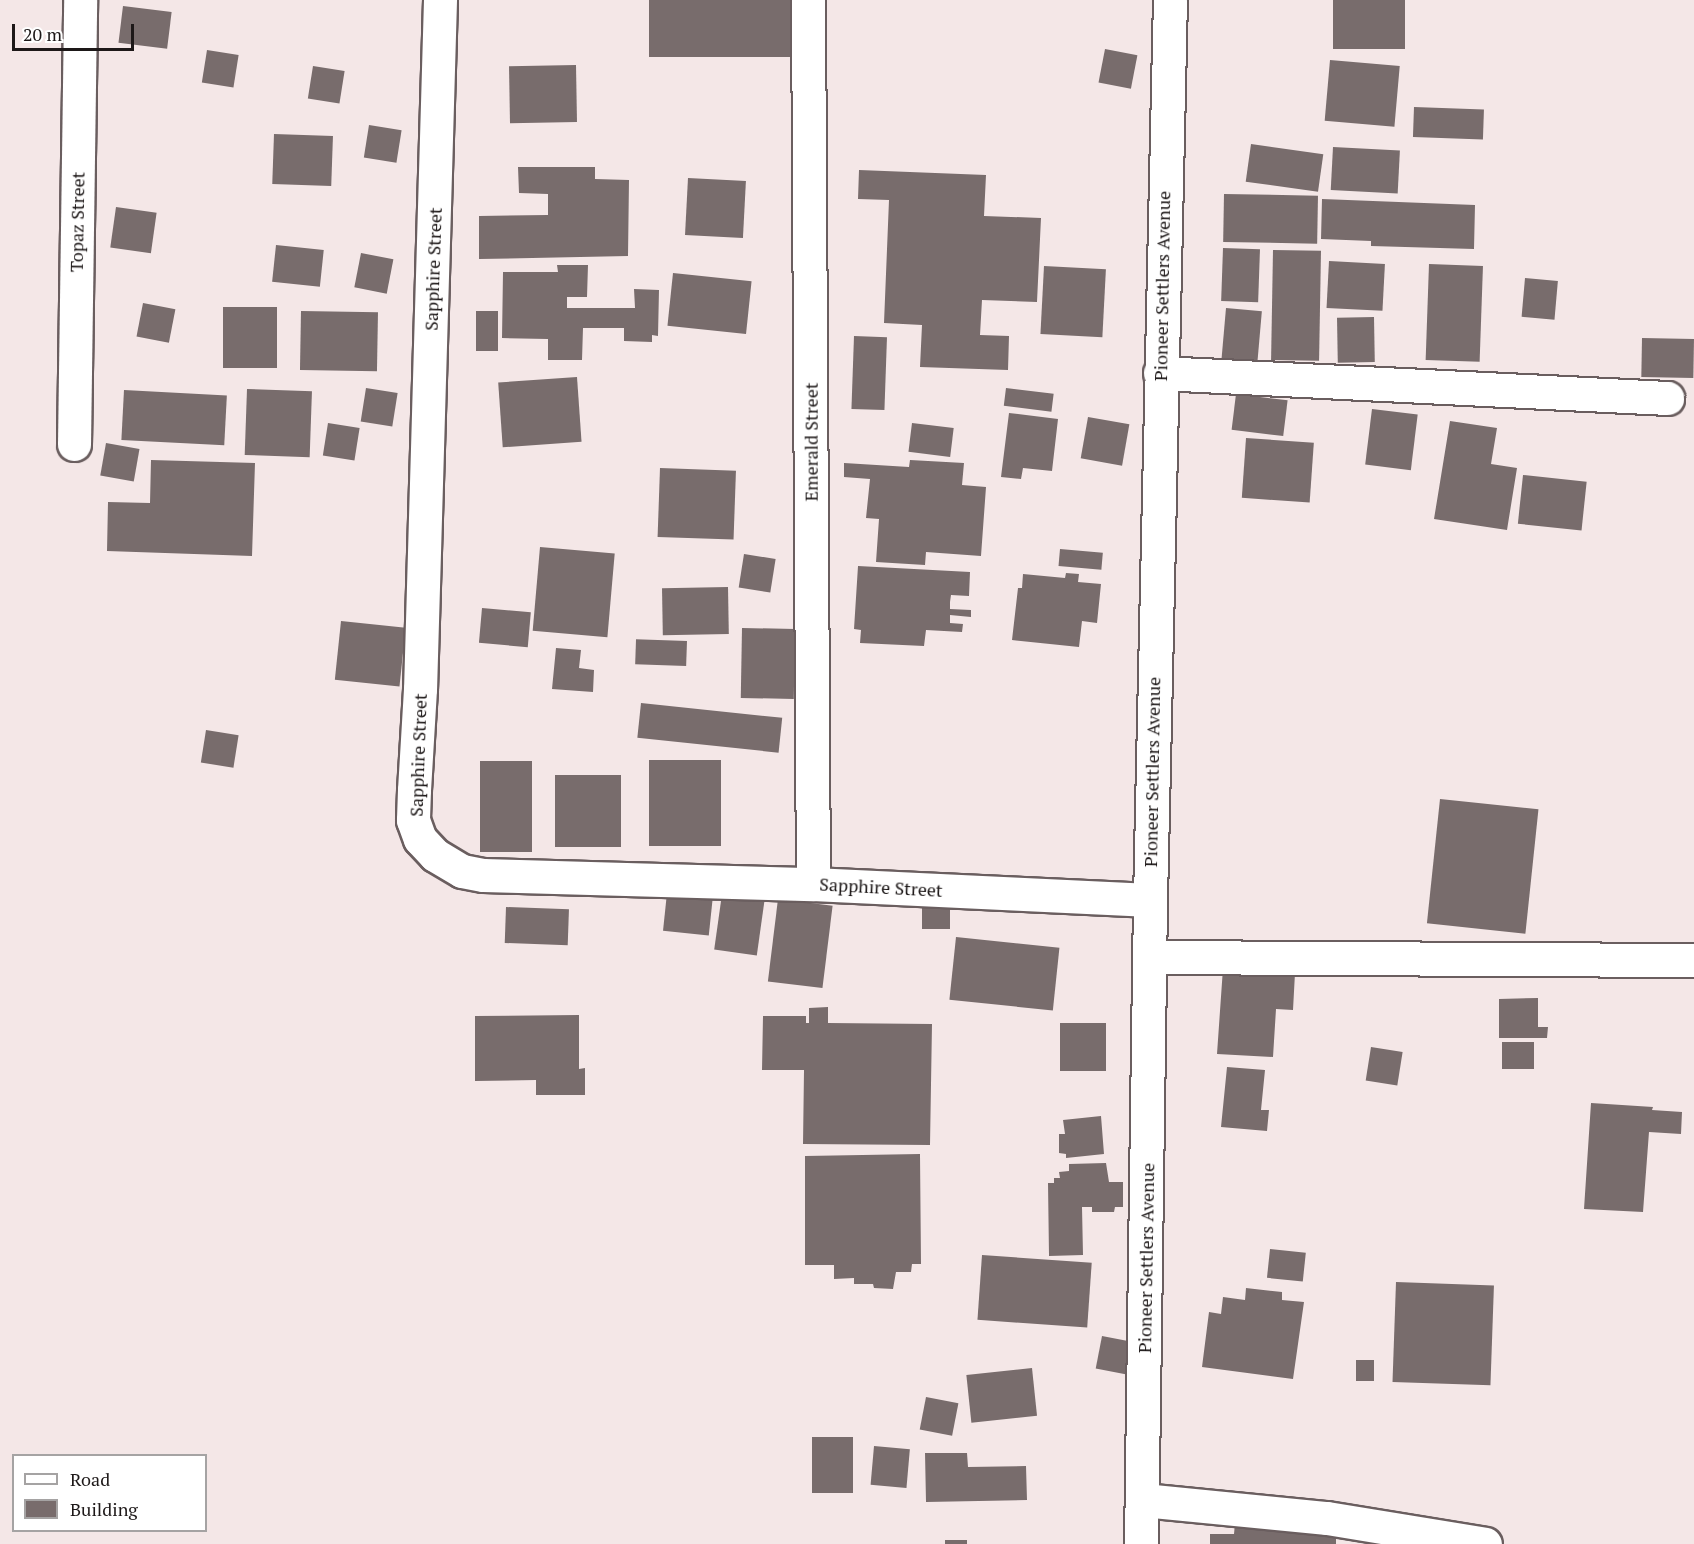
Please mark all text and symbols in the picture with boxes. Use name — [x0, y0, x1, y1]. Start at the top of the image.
scale bar — [15, 12, 136, 50]
text: 20 m — [23, 22, 62, 46]
street label: Topaz Street — [65, 172, 89, 272]
street label: Pioneer Settlers Avenue — [1150, 190, 1174, 382]
street label: Sapphire Street — [420, 207, 446, 331]
street label: Emerald Street — [800, 383, 822, 501]
street label: Pioneer Settlers Avenue — [1140, 676, 1164, 868]
street label: Sapphire Street — [405, 693, 431, 817]
street label: Sapphire Street — [819, 873, 943, 901]
street label: Pioneer Settlers Avenue — [1134, 1162, 1158, 1354]
legend — [12, 1454, 207, 1532]
text: Road — [70, 1467, 110, 1491]
text: Building — [70, 1497, 138, 1521]

